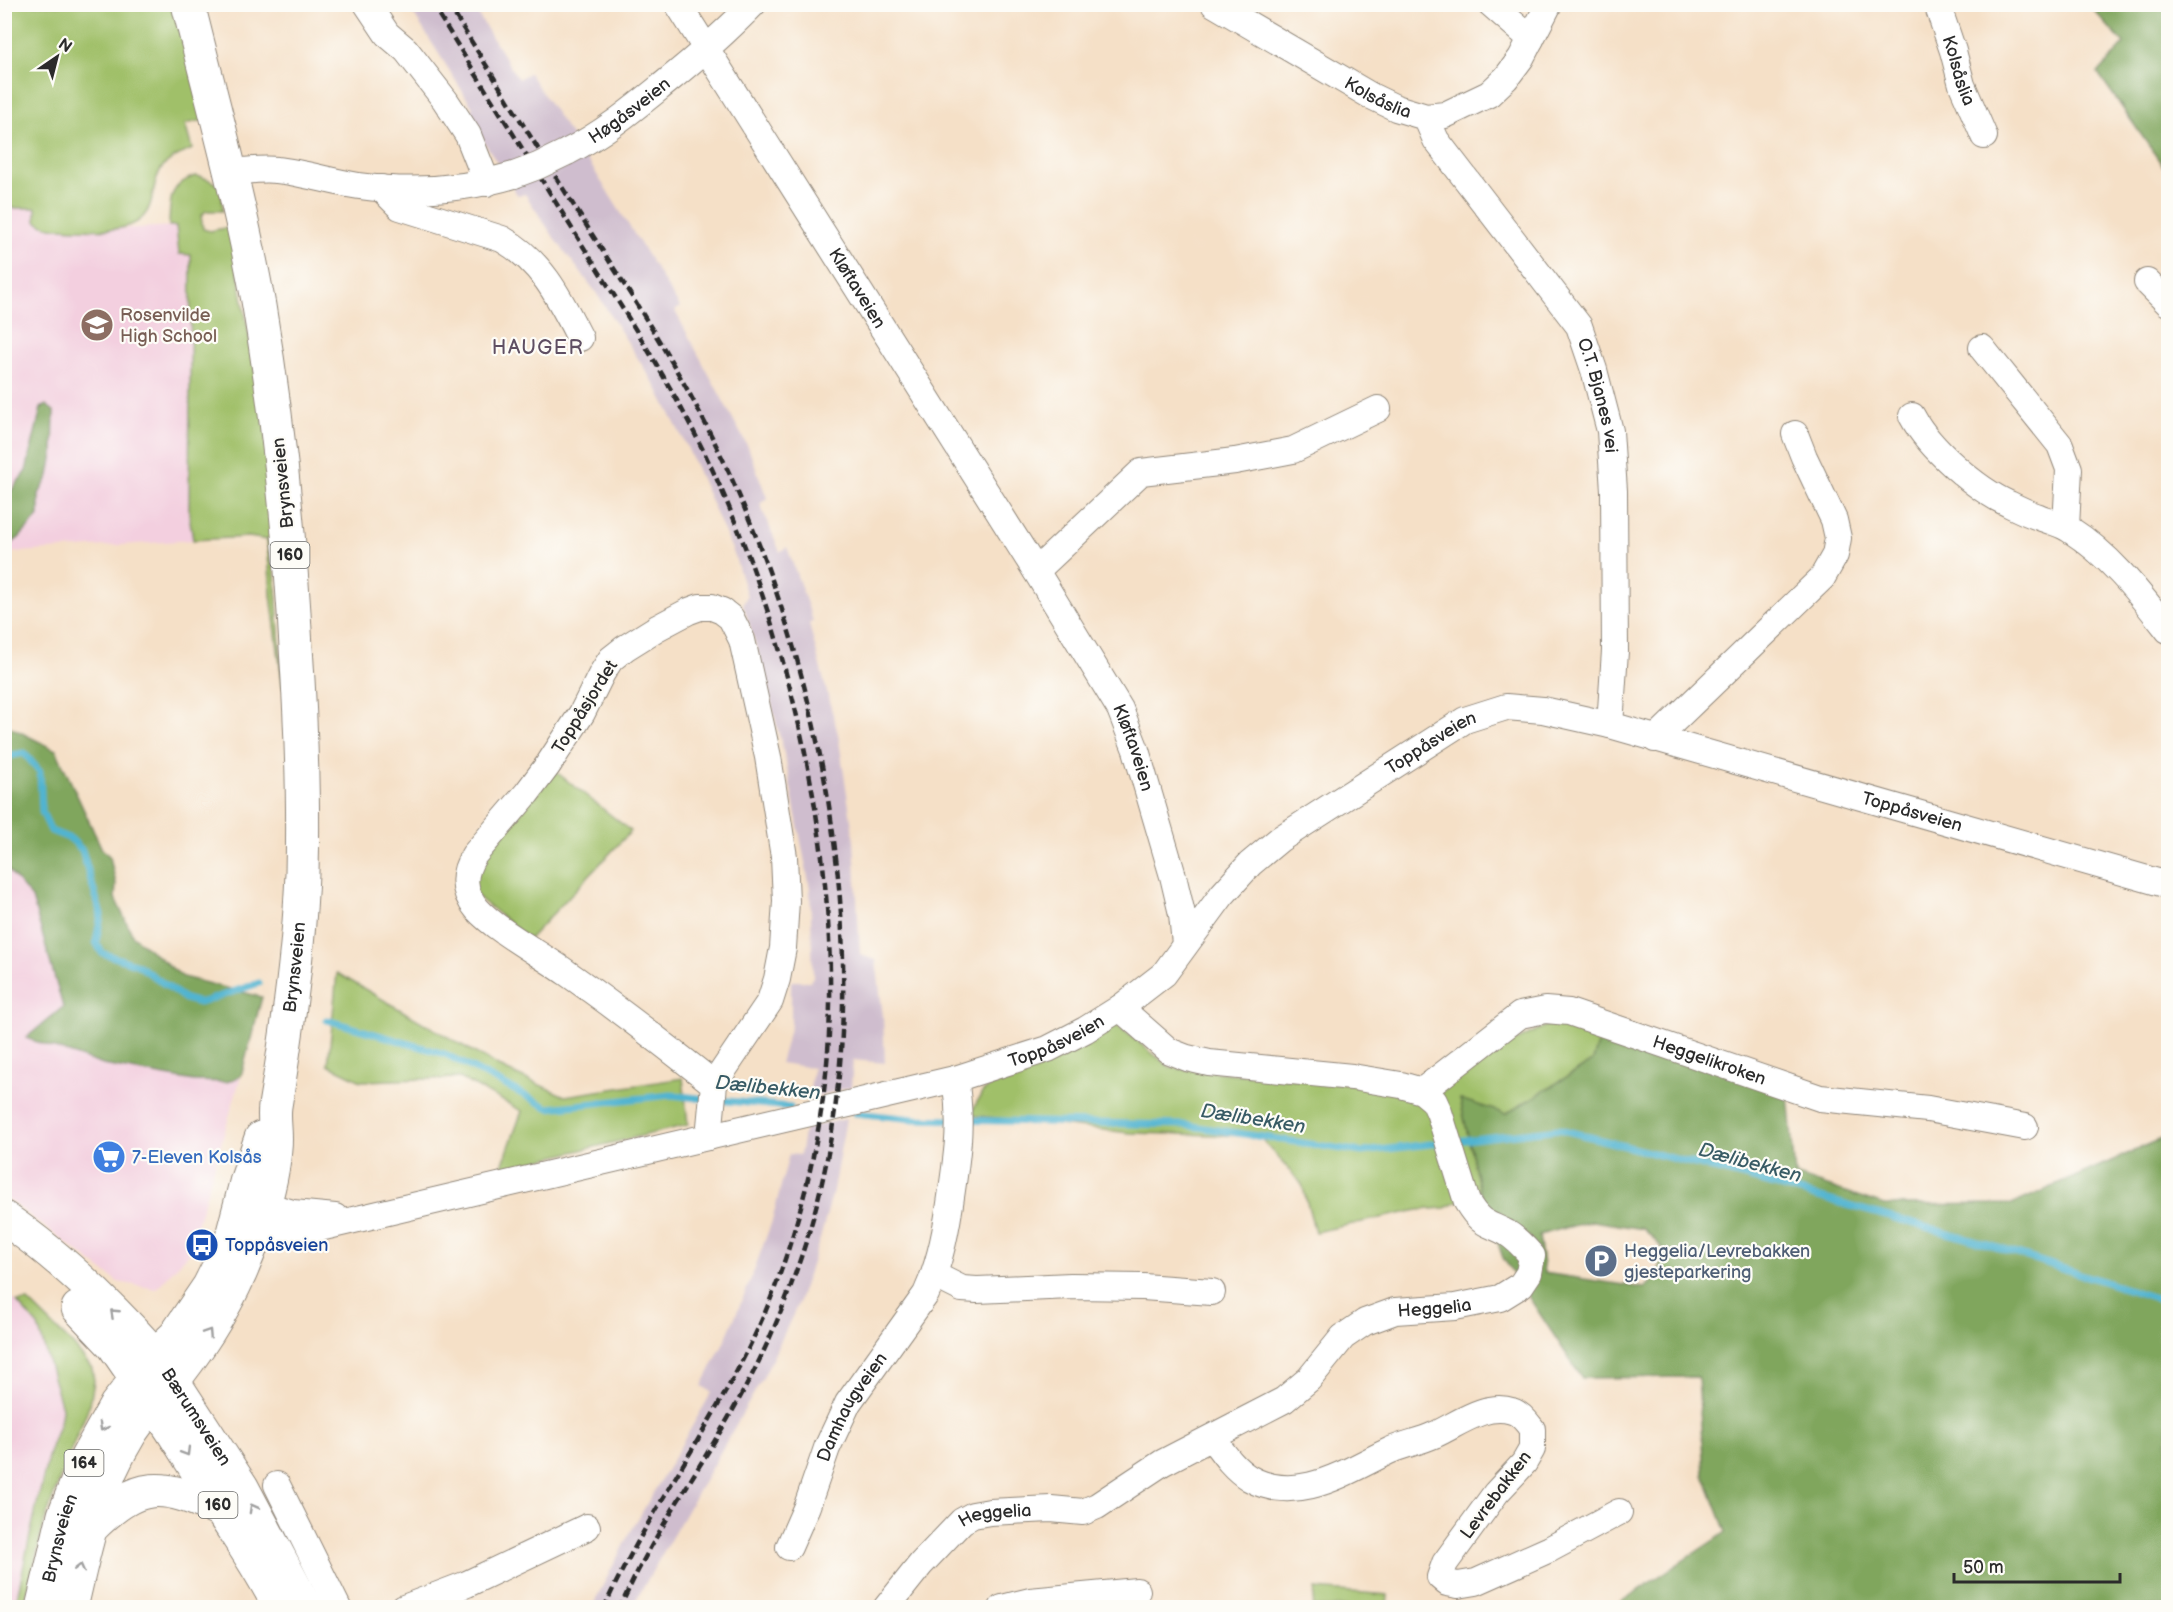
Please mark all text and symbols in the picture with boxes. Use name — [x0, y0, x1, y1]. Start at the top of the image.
north arrow — [27, 27, 87, 87]
street label: Kolsåslia — [1938, 33, 1980, 109]
text: N — [54, 35, 75, 57]
street label: Kolsåslia — [1341, 72, 1414, 122]
street label: Høgåsveien — [584, 73, 674, 148]
street label: Kløftaveien — [824, 244, 890, 332]
place label: Rosenvilde High School — [120, 305, 217, 347]
school or university icon: Rosenvilde High School — [79, 307, 115, 343]
street label: O.T. Bjanes vei — [1573, 335, 1622, 454]
district label: HAUGER — [492, 336, 584, 360]
street label: Brynsveien — [268, 437, 298, 529]
road number: 160 — [270, 542, 310, 568]
street label: Toppåsjordet — [548, 656, 622, 758]
street label: Kløftaveien — [1109, 701, 1158, 793]
street label: Toppåsveien — [1382, 707, 1479, 779]
street label: Toppåsveien — [1860, 787, 1965, 836]
street label: Brynsveien — [279, 921, 310, 1014]
street label: Toppåsveien — [1006, 1010, 1108, 1072]
street label: Heggelikroken — [1650, 1031, 1769, 1089]
water label: Dælibekken — [714, 1071, 822, 1105]
water label: Dælibekken — [1199, 1099, 1307, 1139]
water label: Dælibekken — [1696, 1138, 1804, 1188]
supermarket icon: 7-Eleven Kolsås — [91, 1139, 127, 1175]
place label: 7-Eleven Kolsås — [132, 1147, 262, 1168]
bus stop icon: Toppåsveien — [184, 1227, 220, 1263]
place label: Toppåsveien — [225, 1235, 328, 1256]
place label: Heggelia/Levrebakken gjesteparkering — [1624, 1241, 1810, 1283]
parking icon: Heggelia/Levrebakken gjesteparkering — [1583, 1243, 1619, 1279]
street label: Heggelia — [1397, 1293, 1473, 1321]
one-way arrow — [111, 1309, 121, 1320]
one-way arrow — [200, 1329, 211, 1340]
street label: Damhaugveien — [813, 1348, 891, 1464]
street label: Bærumsveien — [157, 1364, 236, 1470]
one-way arrow — [99, 1421, 110, 1431]
one-way arrow — [178, 1446, 190, 1456]
street label: Levrebakken — [1456, 1447, 1536, 1543]
road number: 164 — [64, 1450, 104, 1476]
street label: Brynsveien — [38, 1491, 82, 1585]
road number: 160 — [198, 1492, 238, 1518]
street label: Heggelia — [955, 1499, 1032, 1531]
one-way arrow — [249, 1504, 260, 1514]
scale bar — [1954, 1546, 2120, 1584]
text: 50 m — [1963, 1557, 2004, 1578]
one-way arrow — [73, 1563, 86, 1573]

